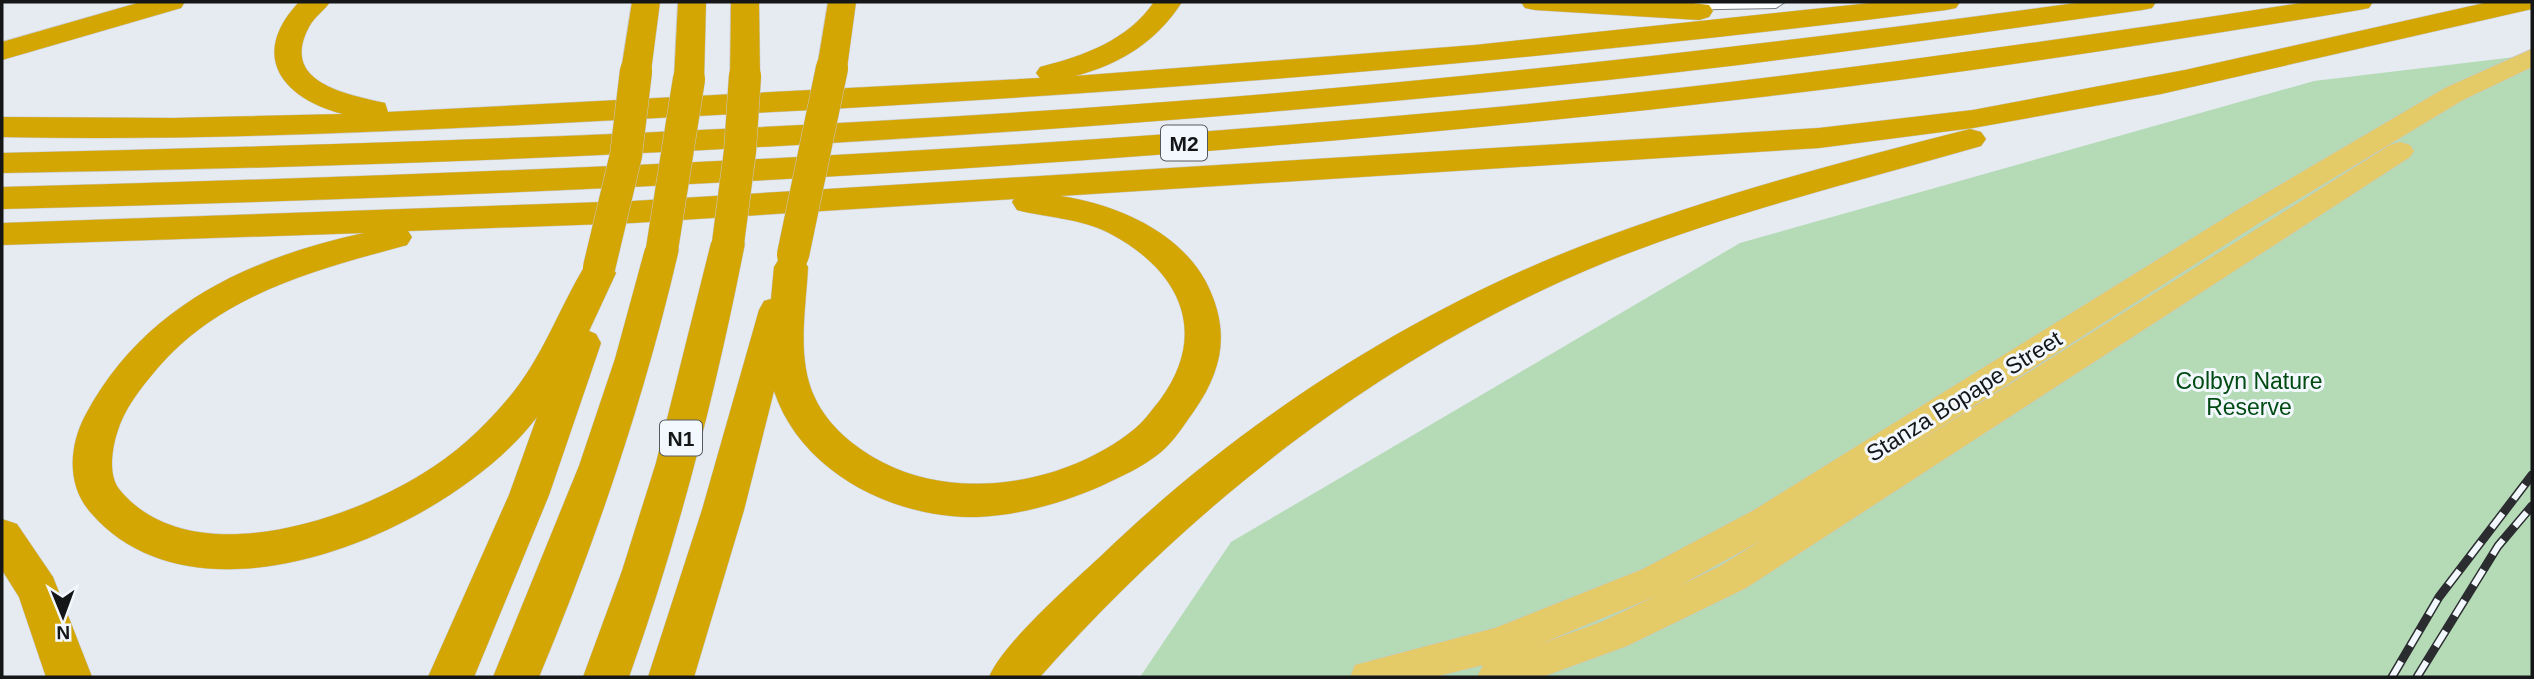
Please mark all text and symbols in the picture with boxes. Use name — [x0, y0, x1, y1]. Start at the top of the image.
road number: M2 — [1161, 125, 1207, 160]
street label: Stanza Bopape Street — [1862, 325, 2067, 467]
park label: Colbyn Nature Reserve — [2175, 368, 2323, 420]
road number: N1 — [660, 420, 702, 456]
north arrow — [28, 581, 98, 651]
text: N — [56, 622, 70, 643]

